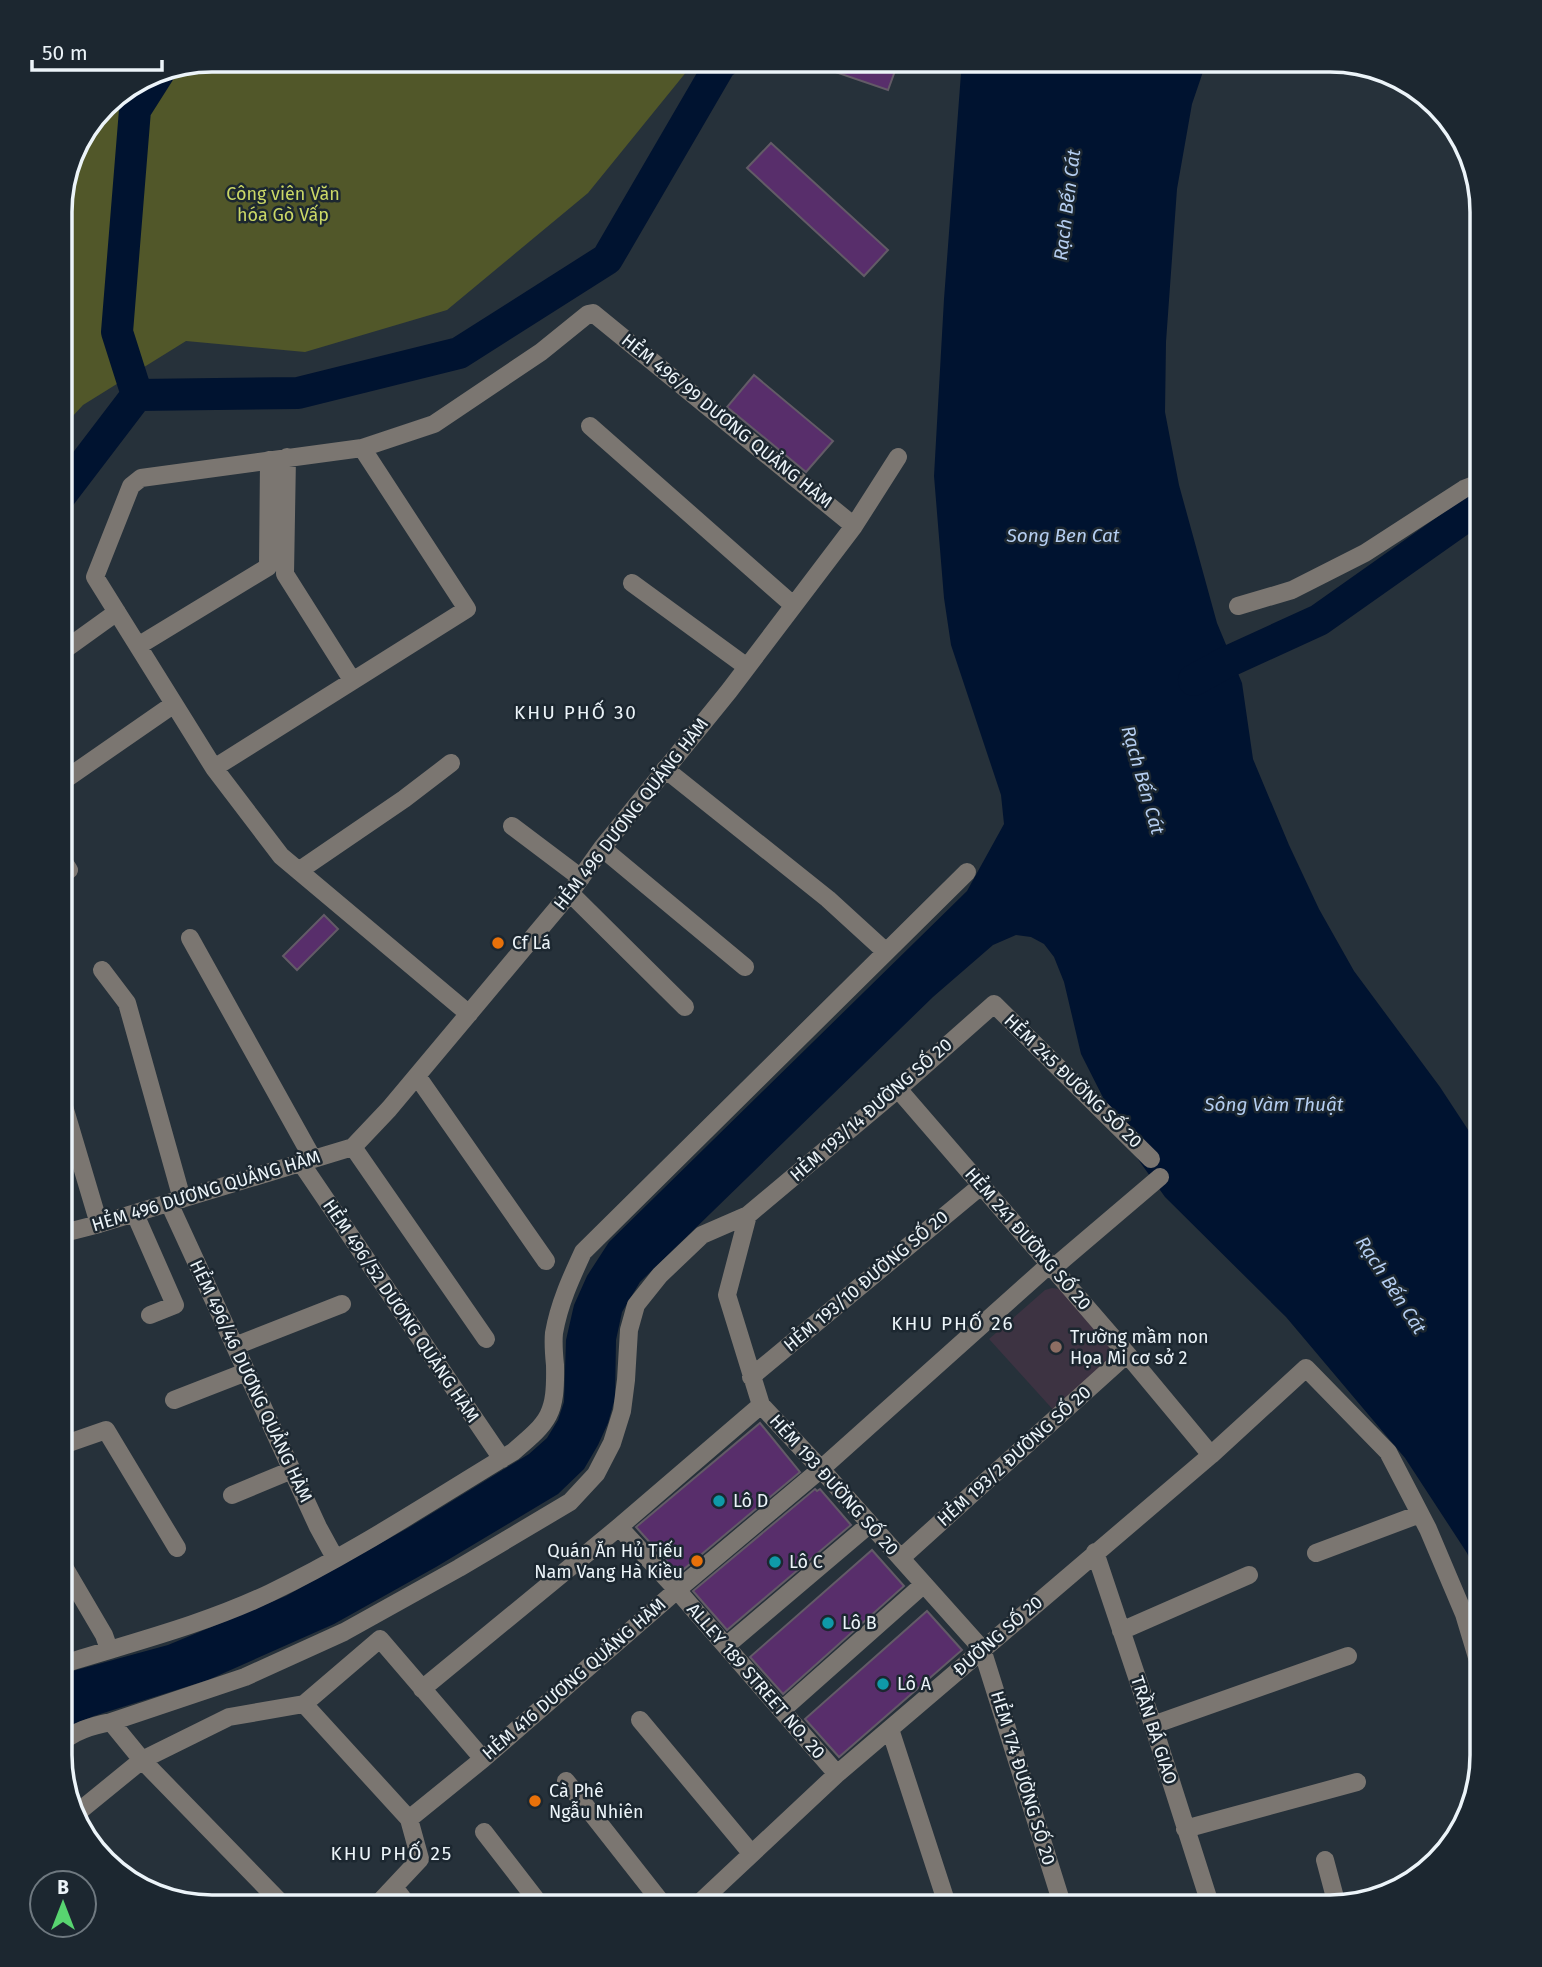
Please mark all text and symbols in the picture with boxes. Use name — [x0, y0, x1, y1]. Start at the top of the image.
scale bar — [32, 28, 161, 72]
text: 50 m — [42, 40, 88, 66]
water label: Rạch Bến Cát — [1049, 148, 1085, 262]
park label: Công viên Văn hóa Gò Vấp — [226, 183, 340, 226]
street label: HẺM 496/99 DƯƠNG QUẢNG HÀM — [617, 328, 838, 513]
water label: Song Ben Cat — [1005, 524, 1120, 547]
district label: KHU PHỐ 30 — [514, 699, 638, 724]
street label: HẺM 496 DƯƠNG QUẢNG HÀM — [548, 713, 713, 914]
water label: Rạch Bến Cát — [1117, 723, 1170, 837]
place label: Cf Lá — [512, 932, 551, 954]
marker: Cf Lá — [490, 935, 506, 951]
street label: HẺM 245 ĐƯỜNG SỐ 20 — [999, 1007, 1149, 1153]
street label: HẺM 193/14 ĐƯỜNG SỐ 20 — [784, 1031, 957, 1186]
water label: Sông Vàm Thuật — [1203, 1093, 1344, 1116]
street label: HẺM 496 DƯƠNG QUẢNG HÀM — [89, 1145, 323, 1236]
street label: HẺM 241 ĐƯỜNG SỐ 20 — [960, 1161, 1098, 1315]
street label: HẺM 496/52 DƯƠNG QUẢNG HÀM — [318, 1195, 485, 1427]
street label: HẺM 193/10 ĐƯỜNG SỐ 20 — [777, 1203, 953, 1356]
water label: Rạch Bến Cát — [1351, 1232, 1431, 1338]
street label: HẺM 496/46 DƯƠNG QUẢNG HÀM — [185, 1256, 318, 1506]
district label: KHU PHỐ 26 — [891, 1310, 1015, 1335]
place label: Trường mầm non Họa Mi cơ sở 2 — [1070, 1326, 1209, 1369]
marker: Trường mầm non Họa Mi cơ sở 2 — [1048, 1339, 1064, 1355]
street label: HẺM 193/2 ĐƯỜNG SỐ 20 — [931, 1379, 1095, 1531]
street label: HẺM 193 ĐƯỜNG SỐ 20 — [765, 1408, 905, 1560]
place label: Lô D — [733, 1490, 768, 1512]
marker: Lô D — [711, 1493, 727, 1509]
place label: Quán Ăn Hủ Tiếu Nam Vang Hà Kiều — [534, 1540, 683, 1583]
place label: Lô C — [789, 1551, 823, 1573]
marker: Quán Ăn Hủ Tiếu Nam Vang Hà Kiều — [689, 1553, 705, 1569]
marker: Lô C — [767, 1554, 783, 1570]
street label: ĐƯỜNG SỐ 20 — [947, 1589, 1047, 1681]
street label: HẺM 416 DƯƠNG QUẢNG HÀM — [477, 1593, 670, 1765]
street label: ALLEY 189 STREET NO. 20 — [682, 1599, 830, 1763]
place label: Lô B — [842, 1612, 877, 1634]
marker: Lô B — [820, 1615, 836, 1631]
street label: TRẦN BÁ GIAO — [1126, 1672, 1184, 1787]
place label: Lô A — [897, 1673, 932, 1695]
marker: Lô A — [875, 1676, 891, 1692]
street label: HẺM 174 ĐƯỜNG SỐ 20 — [986, 1687, 1063, 1868]
place label: Cà Phê Ngẫu Nhiên — [549, 1780, 644, 1823]
marker: Cà Phê Ngẫu Nhiên — [527, 1793, 543, 1809]
district label: KHU PHỐ 25 — [331, 1840, 453, 1865]
north arrow — [28, 1869, 98, 1939]
text: B — [57, 1876, 69, 1899]

